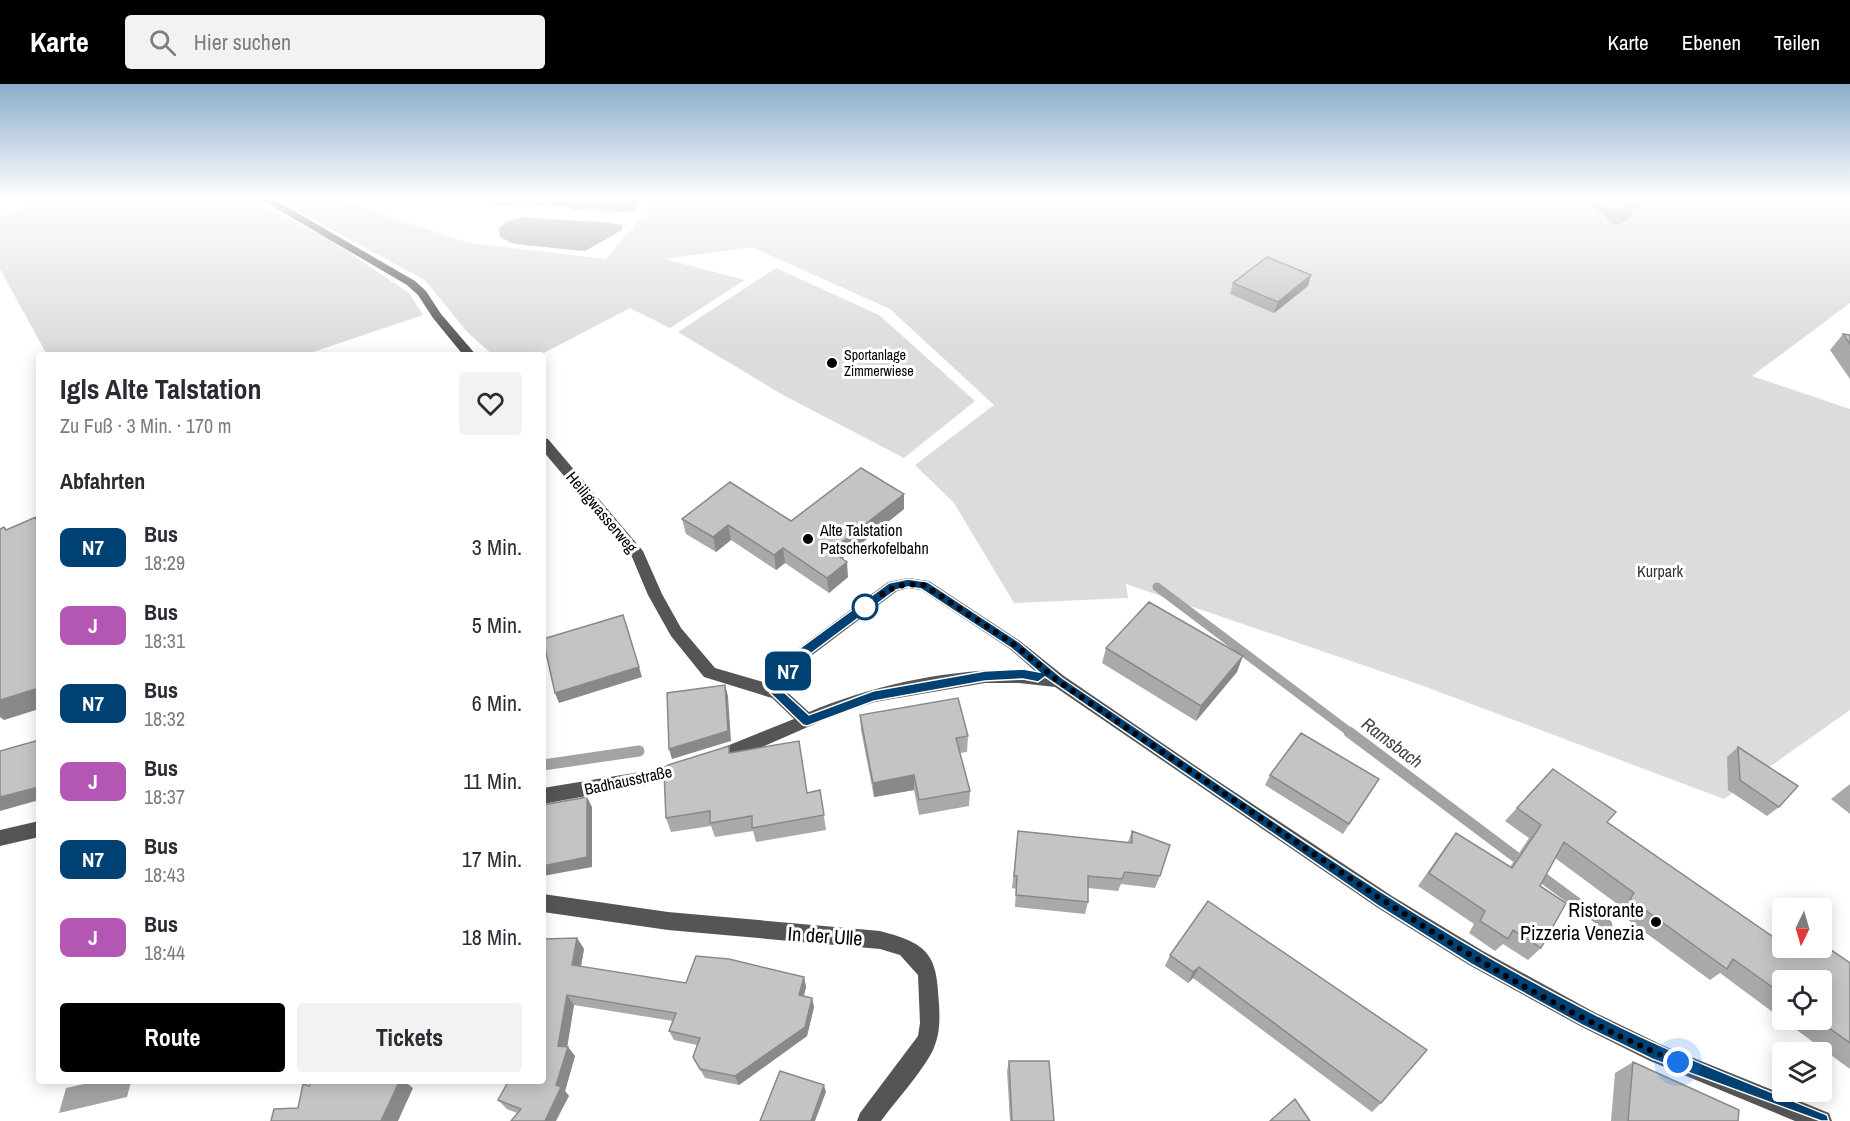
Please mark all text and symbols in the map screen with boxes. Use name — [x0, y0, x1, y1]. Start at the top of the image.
search box — [125, 15, 545, 69]
text: Karte — [30, 23, 89, 61]
icon: search — [146, 26, 179, 59]
text: Hier suchen — [194, 27, 291, 57]
text: Karte — [1608, 28, 1649, 57]
text: Ebenen — [1682, 28, 1741, 57]
text: Teilen — [1774, 28, 1820, 57]
place label: Sportanlage Zimmerwiese — [844, 346, 914, 380]
marker: Sportanlage Zimmerwiese — [825, 356, 839, 370]
text: Igls Alte Talstation — [60, 370, 262, 408]
button: heart — [459, 372, 522, 435]
text: Zu Fuß · 3 Min. · 170 m — [60, 412, 231, 439]
text: Abfahrten — [60, 466, 145, 496]
street label: Heiligwasserweg — [561, 467, 643, 558]
text: Bus — [144, 519, 178, 549]
place label: Alte Talstation Patscherkofelbahn — [819, 519, 929, 559]
text: 3 Min. — [472, 532, 522, 562]
marker: Alte Talstation Patscherkofelbahn — [801, 532, 815, 546]
text: N7 — [82, 533, 104, 562]
text: 18:29 — [144, 549, 185, 576]
park label: Kurpark — [1637, 560, 1683, 582]
unlabelled marker — [852, 594, 878, 620]
text: Bus — [144, 597, 178, 627]
text: 5 Min. — [472, 610, 522, 640]
text: J — [88, 611, 98, 640]
text: 18:31 — [144, 627, 185, 654]
line badge: N7 — [761, 652, 815, 690]
text: N7 — [777, 657, 799, 686]
text: Bus — [144, 675, 178, 705]
text: 6 Min. — [472, 688, 522, 718]
text: N7 — [82, 689, 104, 718]
text: 18:32 — [144, 705, 185, 732]
water label: Ramsbach — [1357, 711, 1428, 774]
text: Bus — [144, 753, 178, 783]
street label: Badhausstraße — [582, 760, 674, 800]
text: 11 Min. — [463, 766, 522, 796]
text: J — [88, 767, 98, 796]
text: 18:37 — [144, 783, 185, 810]
text: Bus — [144, 831, 178, 861]
text: 17 Min. — [462, 844, 522, 874]
text: N7 — [82, 845, 104, 874]
text: 18:43 — [144, 861, 185, 888]
place label: Ristorante Pizzeria Venezia — [1520, 896, 1644, 946]
north arrow — [1772, 898, 1832, 958]
map controls — [1772, 898, 1832, 1102]
text: Bus — [144, 909, 178, 939]
marker: Ristorante Pizzeria Venezia — [1649, 915, 1663, 929]
street label: In der Ulle — [787, 919, 863, 952]
text: 18 Min. — [462, 922, 522, 952]
text: J — [88, 923, 98, 952]
text: 18:44 — [144, 939, 185, 966]
button: locate — [1772, 970, 1832, 1030]
button: Route — [60, 1003, 285, 1072]
button: Tickets — [297, 1003, 522, 1072]
button: layers — [1772, 1042, 1832, 1102]
your location — [1663, 1047, 1693, 1077]

